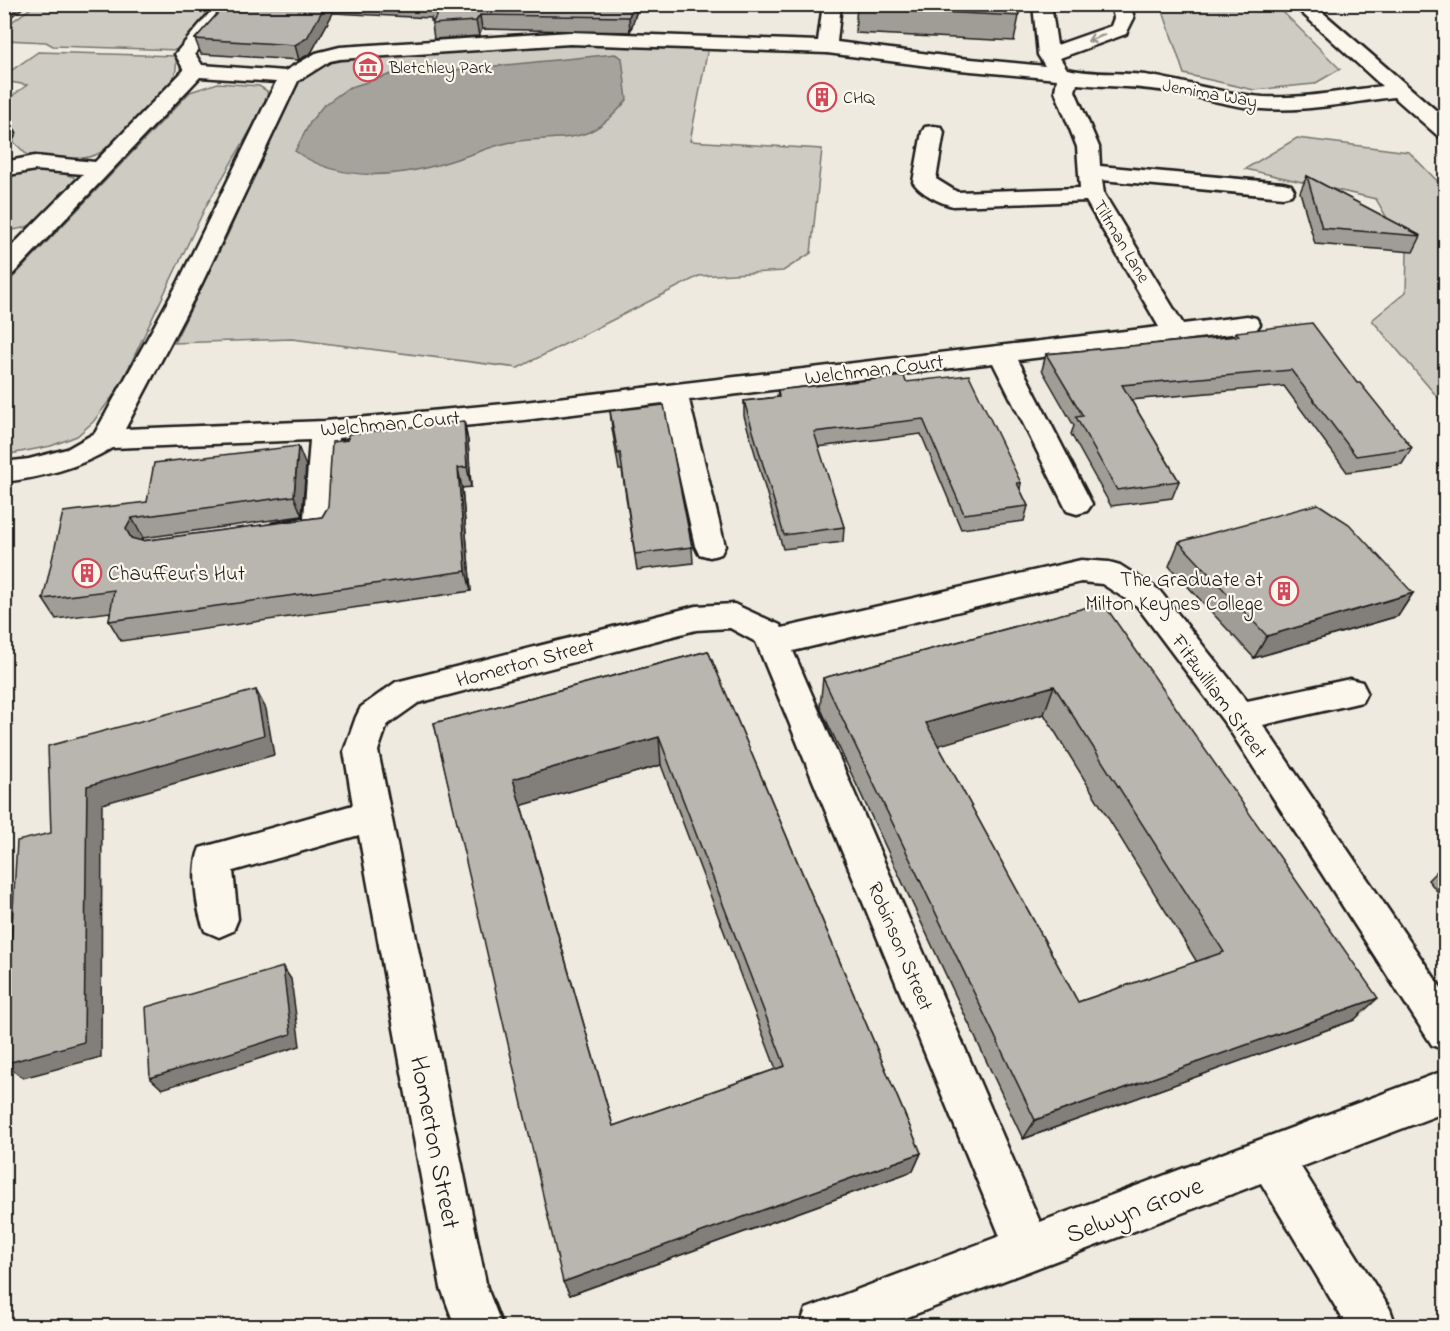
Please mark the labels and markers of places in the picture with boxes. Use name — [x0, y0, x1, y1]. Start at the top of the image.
museum icon: Bletchley Park — [352, 51, 384, 83]
place label: Bletchley Park — [388, 56, 492, 82]
building icon: CHQ — [806, 81, 838, 113]
place label: CHQ — [843, 86, 875, 112]
building icon: Chauffeur's Hut — [71, 557, 103, 589]
place label: Chauffeur's Hut — [108, 560, 245, 590]
place label: The Graduate at Milton Keynes College — [1085, 566, 1264, 622]
building icon: The Graduate at Milton Keynes College — [1268, 575, 1300, 607]

